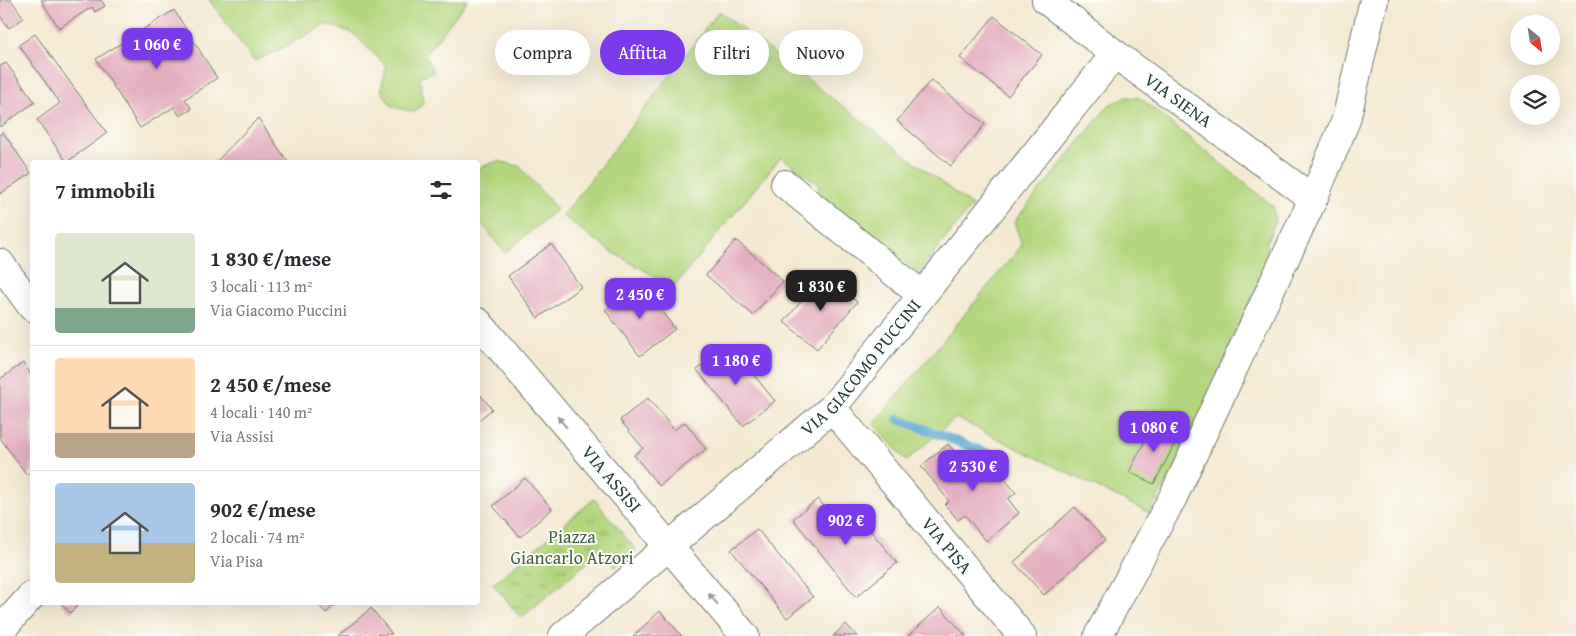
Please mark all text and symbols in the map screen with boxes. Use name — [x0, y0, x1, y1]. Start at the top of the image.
north arrow — [1510, 15, 1560, 65]
map controls — [1510, 15, 1560, 125]
pin: 1 060 € — [111, 28, 203, 70]
chip: Compra — [495, 30, 590, 75]
chip: Affitta — [600, 30, 685, 75]
chip: Filtri — [695, 30, 769, 75]
chip: Nuovo — [779, 30, 863, 75]
text: 1 060 € — [133, 32, 181, 56]
street label: VIA SIENA — [1139, 66, 1218, 134]
button: layers — [1510, 75, 1560, 125]
text: 7 immobili — [55, 175, 155, 206]
icon: filters — [427, 176, 455, 204]
text: 1 830 €/mese — [210, 243, 331, 274]
icon: home — [95, 253, 155, 313]
pin: 1 830 € — [775, 270, 867, 312]
text: 3 locali · 113 m² — [210, 274, 312, 298]
text: 1 830 € — [797, 274, 845, 298]
pin: 2 450 € — [594, 278, 686, 320]
text: 2 450 € — [616, 282, 664, 306]
street label: VIA GIACOMO PUCCINI — [794, 293, 927, 442]
text: Via Giacomo Puccini — [210, 298, 347, 322]
pin: 1 180 € — [690, 344, 782, 386]
text: 1 180 € — [712, 348, 760, 372]
text: 2 450 €/mese — [210, 369, 331, 400]
icon: home — [95, 378, 155, 438]
text: 4 locali · 140 m² — [210, 400, 312, 424]
pin: 1 080 € — [1108, 410, 1200, 453]
text: 1 080 € — [1130, 415, 1178, 439]
one-way arrow — [557, 416, 568, 429]
text: Via Assisi — [210, 424, 274, 448]
street label: VIA ASSISI — [575, 439, 648, 518]
pin: 2 530 € — [927, 450, 1019, 492]
text: 2 530 € — [949, 454, 997, 478]
text: 902 €/mese — [210, 494, 316, 525]
icon: home — [95, 503, 155, 563]
pin: 902 € — [811, 504, 881, 546]
text: 902 € — [828, 508, 864, 532]
street label: VIA PISA — [915, 511, 979, 580]
park label: Piazza Giancarlo Atzori — [510, 523, 634, 571]
text: 2 locali · 74 m² — [210, 525, 305, 549]
text: Via Pisa — [210, 549, 263, 573]
one-way arrow — [707, 593, 718, 606]

